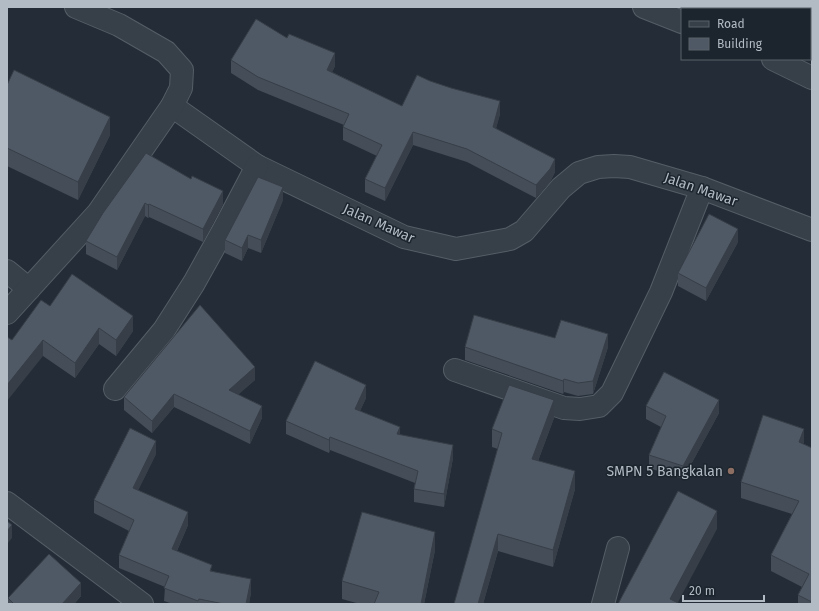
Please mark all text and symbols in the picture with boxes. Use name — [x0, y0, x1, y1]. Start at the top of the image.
legend — [681, 8, 811, 60]
text: Road — [717, 17, 745, 31]
text: Building — [717, 37, 763, 51]
street label: Jalan Mawar — [662, 169, 740, 210]
street label: Jalan Mawar — [340, 200, 418, 247]
place label: SMPN 5 Bangkalan — [607, 463, 723, 480]
marker: SMPN 5 Bangkalan — [726, 466, 736, 476]
scale bar — [683, 577, 764, 603]
text: 20 m — [689, 584, 715, 598]

